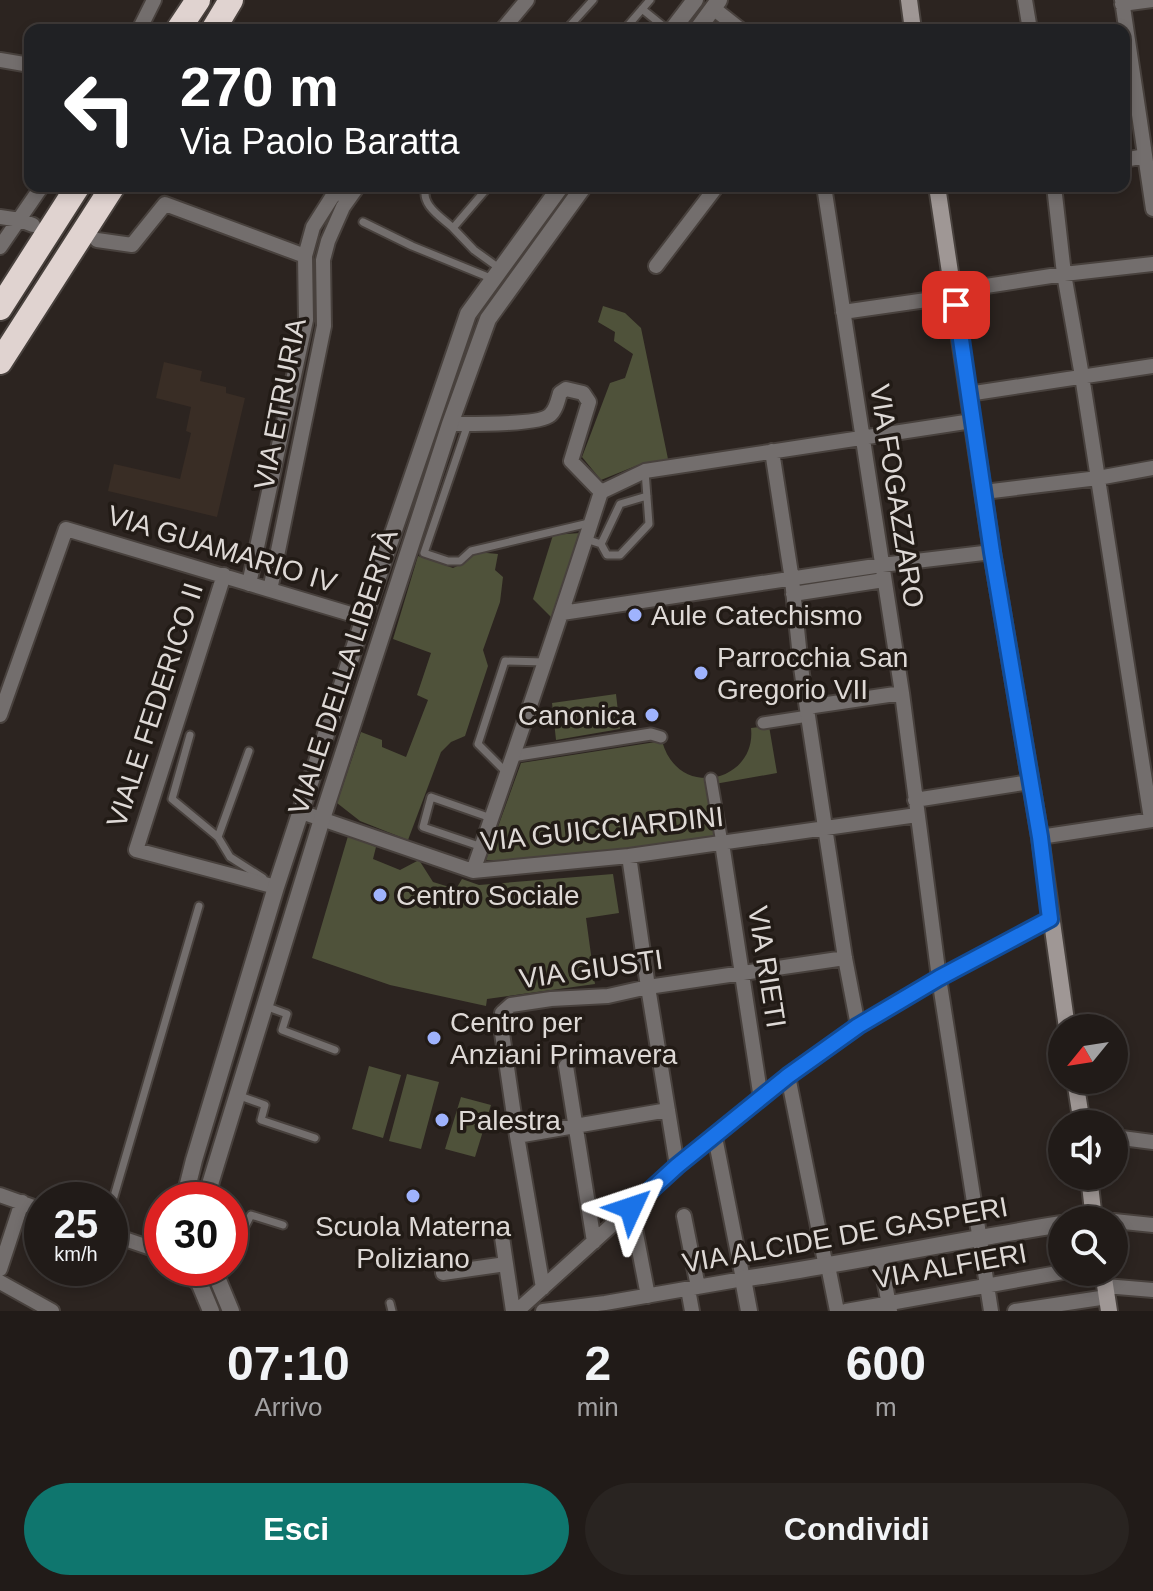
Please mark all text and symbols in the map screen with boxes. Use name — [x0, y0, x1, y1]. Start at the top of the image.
text: 270 m — [180, 55, 339, 118]
icon: left — [48, 56, 152, 160]
text: Via Paolo Baratta — [180, 121, 460, 162]
pin — [922, 271, 990, 339]
icon: arrive — [934, 283, 978, 327]
street label: VIA ETRURIA — [248, 315, 312, 492]
street label: VIA FOGAZZARO — [864, 382, 930, 610]
street label: VIA GUAMARIO IV — [104, 499, 341, 599]
street label: VIALE DELLA LIBERTÀ — [282, 525, 404, 819]
street label: VIALE FEDERICO II — [101, 579, 209, 831]
place label: Aule Catechismo — [651, 600, 863, 631]
marker: Aule Catechismo — [626, 606, 644, 624]
place label: Parrocchia San Gregorio VII — [717, 642, 908, 705]
marker: Parrocchia San Gregorio VII — [692, 664, 710, 682]
place label: Canonica — [518, 700, 636, 731]
marker: Canonica — [643, 706, 661, 724]
street label: VIA GUICCIARDINI — [479, 801, 725, 857]
place label: Centro Sociale — [396, 880, 580, 911]
marker: Centro Sociale — [371, 886, 389, 904]
street label: VIA RIETI — [742, 904, 792, 1030]
street label: VIA GIUSTI — [517, 944, 665, 994]
place label: Centro per Anziani Primavera — [450, 1007, 678, 1070]
north arrow — [1048, 1014, 1128, 1094]
map controls — [1048, 1014, 1128, 1286]
marker: Centro per Anziani Primavera — [425, 1029, 443, 1047]
place label: Palestra — [458, 1105, 561, 1136]
button: sound — [1048, 1110, 1128, 1190]
marker: Palestra — [433, 1111, 451, 1129]
position arrow — [589, 1166, 673, 1250]
speed limit sign: 30 — [144, 1182, 248, 1286]
marker: Scuola Materna Poliziano — [404, 1187, 422, 1205]
street label: VIA ALCIDE DE GASPERI — [680, 1191, 1010, 1279]
text: 25 — [54, 1202, 98, 1246]
button: search — [1048, 1206, 1128, 1286]
place label: Scuola Materna Poliziano — [315, 1211, 511, 1274]
street label: VIA ALFIERI — [871, 1237, 1029, 1295]
text: km/h — [54, 1243, 98, 1265]
text: 07:10 — [227, 1337, 350, 1390]
text: 2 — [584, 1337, 611, 1390]
text: 600 — [846, 1337, 926, 1390]
text: Arrivo — [254, 1392, 322, 1422]
text: min — [577, 1392, 619, 1422]
text: m — [875, 1392, 897, 1422]
button: Esci — [24, 1483, 569, 1575]
button: Condividi — [585, 1483, 1129, 1575]

